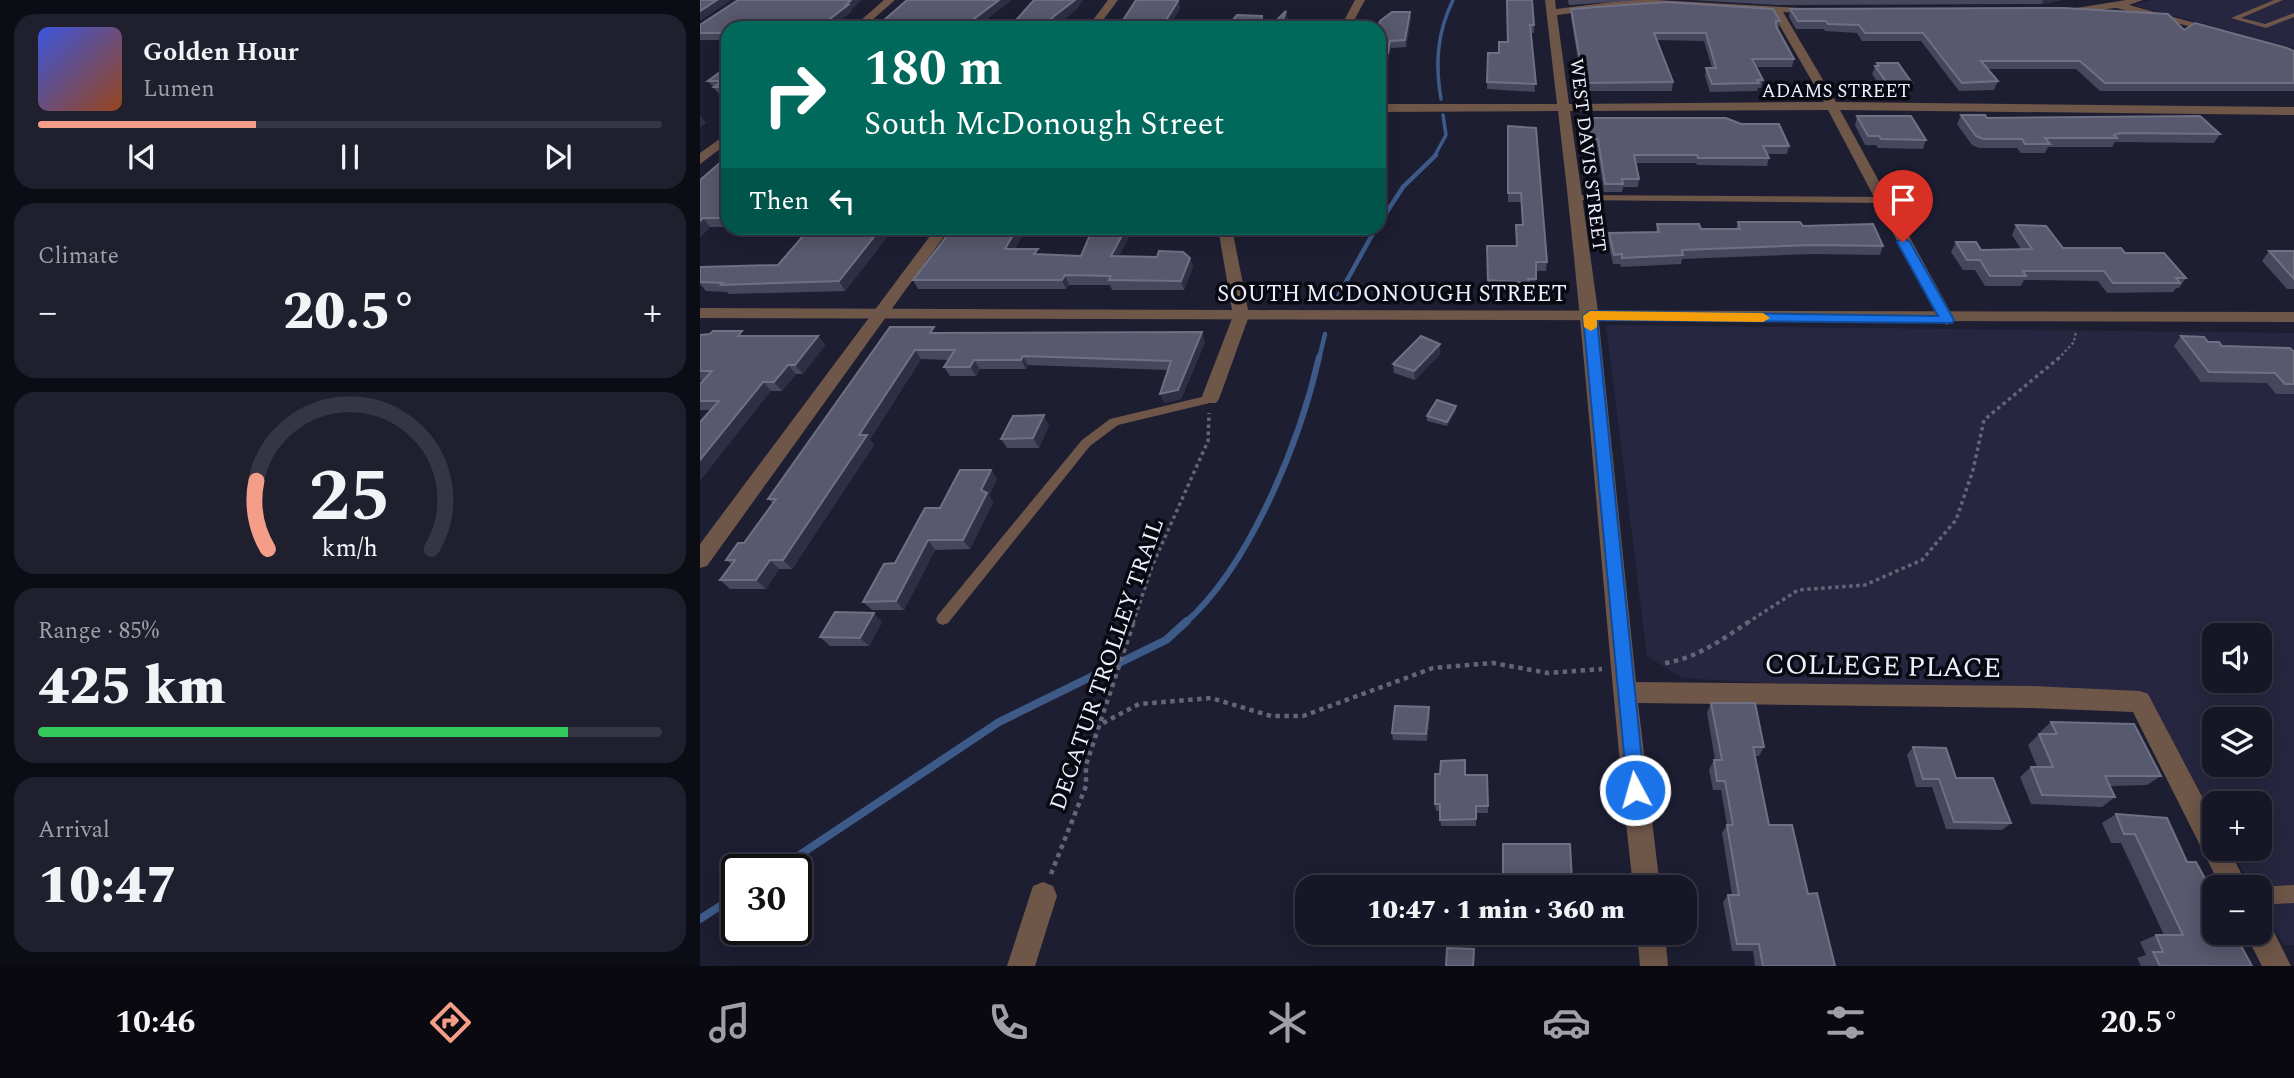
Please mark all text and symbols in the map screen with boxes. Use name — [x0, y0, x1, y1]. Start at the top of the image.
text: Golden Hour — [143, 32, 299, 72]
text: 180 m — [864, 32, 1003, 107]
icon: right — [749, 49, 840, 140]
street label: WEST DAVIS STREET — [1561, 57, 1614, 254]
text: Lumen — [143, 72, 215, 107]
street label: ADAMS STREET — [1762, 77, 1910, 106]
text: South McDonough Street — [864, 100, 1225, 149]
icon: previous — [123, 138, 161, 176]
icon: pause — [331, 138, 369, 176]
icon: next — [539, 138, 577, 176]
pin — [1873, 170, 1933, 242]
text: Then — [749, 181, 809, 221]
icon: arrive — [1884, 181, 1922, 219]
icon: left — [823, 182, 861, 220]
text: Climate — [38, 239, 119, 274]
text: 20.5° — [283, 273, 417, 352]
street label: SOUTH MCDONOUGH STREET — [1217, 277, 1567, 312]
text: − — [38, 284, 57, 342]
text: + — [643, 284, 662, 342]
text: 25 — [309, 442, 391, 553]
street label: DECATUR TROLLEY TRAIL — [1041, 514, 1174, 815]
text: km/h — [322, 530, 378, 568]
text: Range · 85% — [38, 614, 159, 649]
map controls — [2202, 623, 2272, 945]
button: sound — [2202, 623, 2272, 693]
street label: COLLEGE PLACE — [1764, 643, 2002, 690]
text: 425 km — [38, 648, 226, 727]
button: layers — [2202, 707, 2272, 777]
position arrow — [1598, 753, 1672, 827]
button: + — [2202, 791, 2272, 861]
text: Arrival — [38, 813, 110, 848]
text: 10:47 — [38, 847, 177, 926]
speed limit sign: 30 — [721, 854, 812, 945]
button: − — [2202, 875, 2272, 945]
text: 10:47 · 1 min · 360 m — [1367, 890, 1625, 930]
text: 10:46 — [115, 998, 195, 1047]
icon: directions — [426, 998, 475, 1047]
icon: music — [705, 998, 754, 1047]
icon: phone — [984, 998, 1033, 1047]
icon: climate — [1263, 998, 1312, 1047]
icon: car — [1542, 998, 1591, 1047]
icon: filters — [1821, 998, 1870, 1047]
text: 20.5° — [2100, 998, 2179, 1047]

